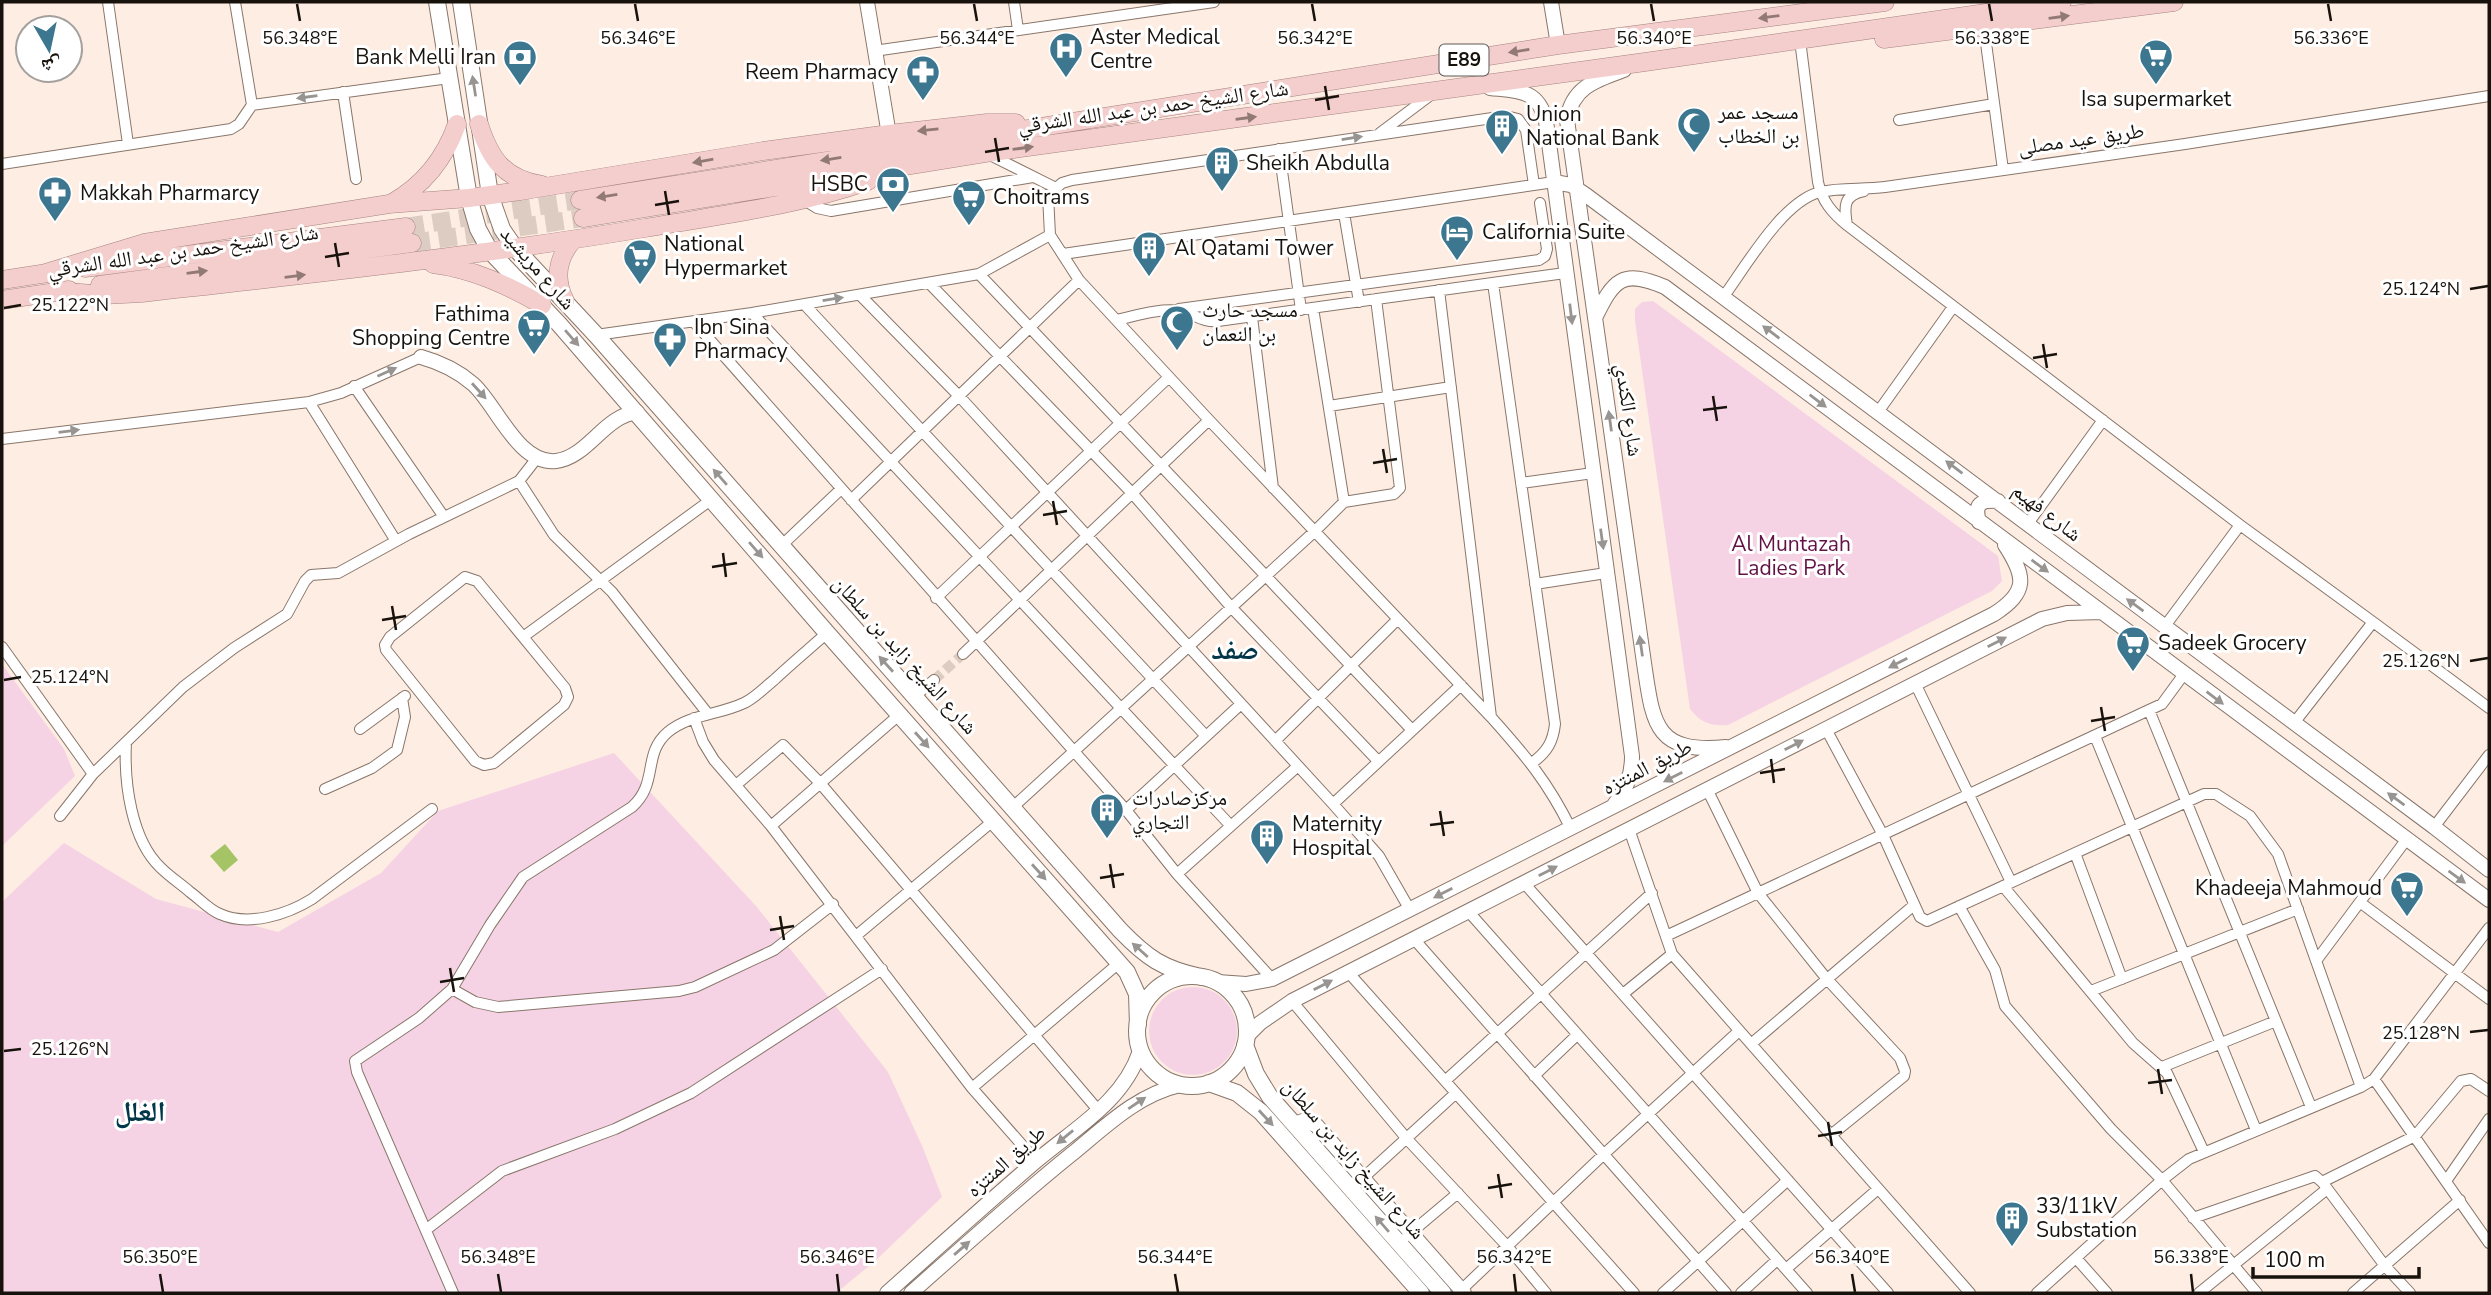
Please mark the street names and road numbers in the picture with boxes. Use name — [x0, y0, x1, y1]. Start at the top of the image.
road number: E89 — [1440, 44, 1488, 76]
street label: شارع الشيخ حمد بن عبد الله الشرقي — [1016, 74, 1291, 142]
street label: طريق عيد مصلى — [2016, 116, 2146, 162]
street label: شارع الشيخ حمد بن عبد الله الشرقي — [46, 218, 321, 286]
street label: شارع مريشيد — [494, 220, 582, 316]
street label: شارع الكندي — [1606, 362, 1649, 459]
street label: شارع فهيم — [2007, 476, 2087, 548]
street label: شارع الشيخ زايد بن سلطان — [826, 570, 984, 740]
street label: طريق المنتزه — [1597, 732, 1697, 802]
street label: شارع الشيخ زايد بن سلطان — [1276, 1073, 1432, 1245]
street label: طريق المنتزه — [960, 1119, 1052, 1203]

